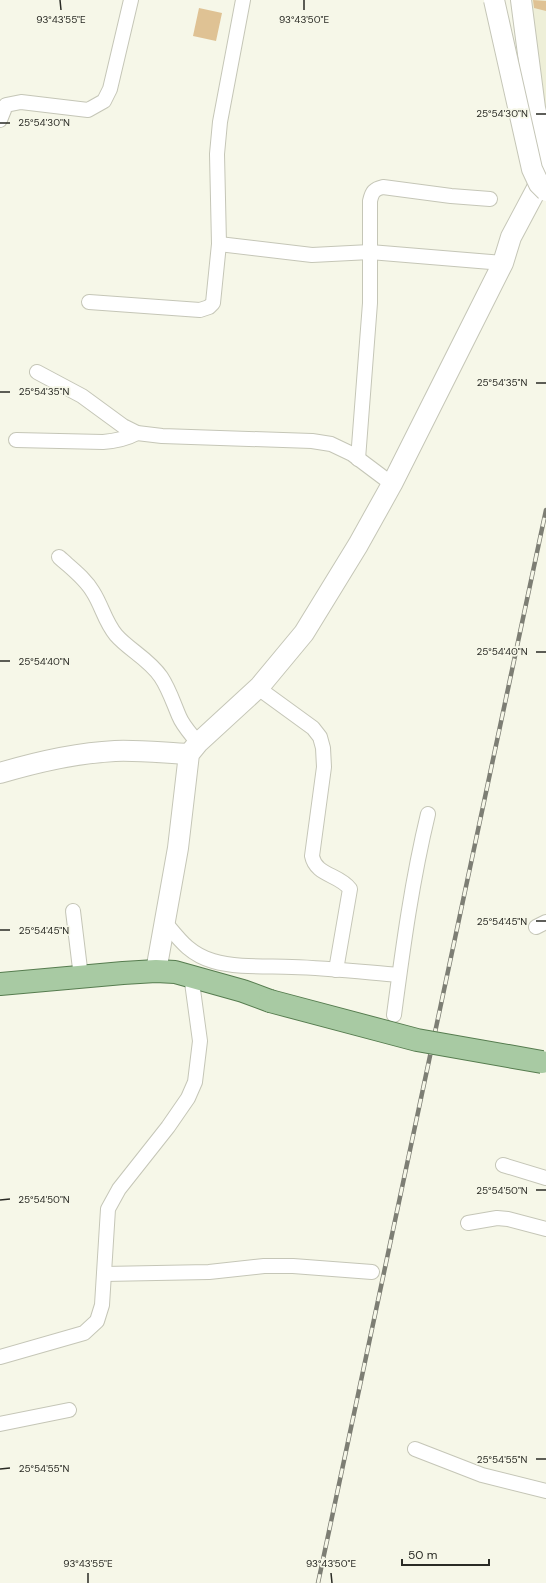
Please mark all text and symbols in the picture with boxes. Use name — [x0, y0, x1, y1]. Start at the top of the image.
text: 93°43'55"E — [36, 13, 86, 26]
text: 93°43'50"E — [279, 13, 329, 26]
text: 25°54'30"N — [476, 107, 528, 120]
text: 25°54'30"N — [18, 116, 70, 129]
text: 25°54'35"N — [477, 376, 527, 389]
text: 25°54'35"N — [19, 385, 69, 398]
text: 25°54'40"N — [476, 645, 528, 658]
text: 25°54'40"N — [18, 655, 70, 668]
text: 25°54'45"N — [477, 915, 527, 928]
text: 25°54'45"N — [19, 924, 69, 937]
text: 25°54'50"N — [476, 1184, 528, 1197]
text: 25°54'50"N — [18, 1193, 70, 1206]
text: 25°54'55"N — [477, 1453, 527, 1466]
text: 25°54'55"N — [19, 1462, 69, 1475]
scale bar — [402, 1541, 489, 1567]
text: 50 m — [408, 1547, 437, 1563]
text: 93°43'55"E — [63, 1557, 113, 1570]
text: 93°43'50"E — [306, 1557, 356, 1570]

